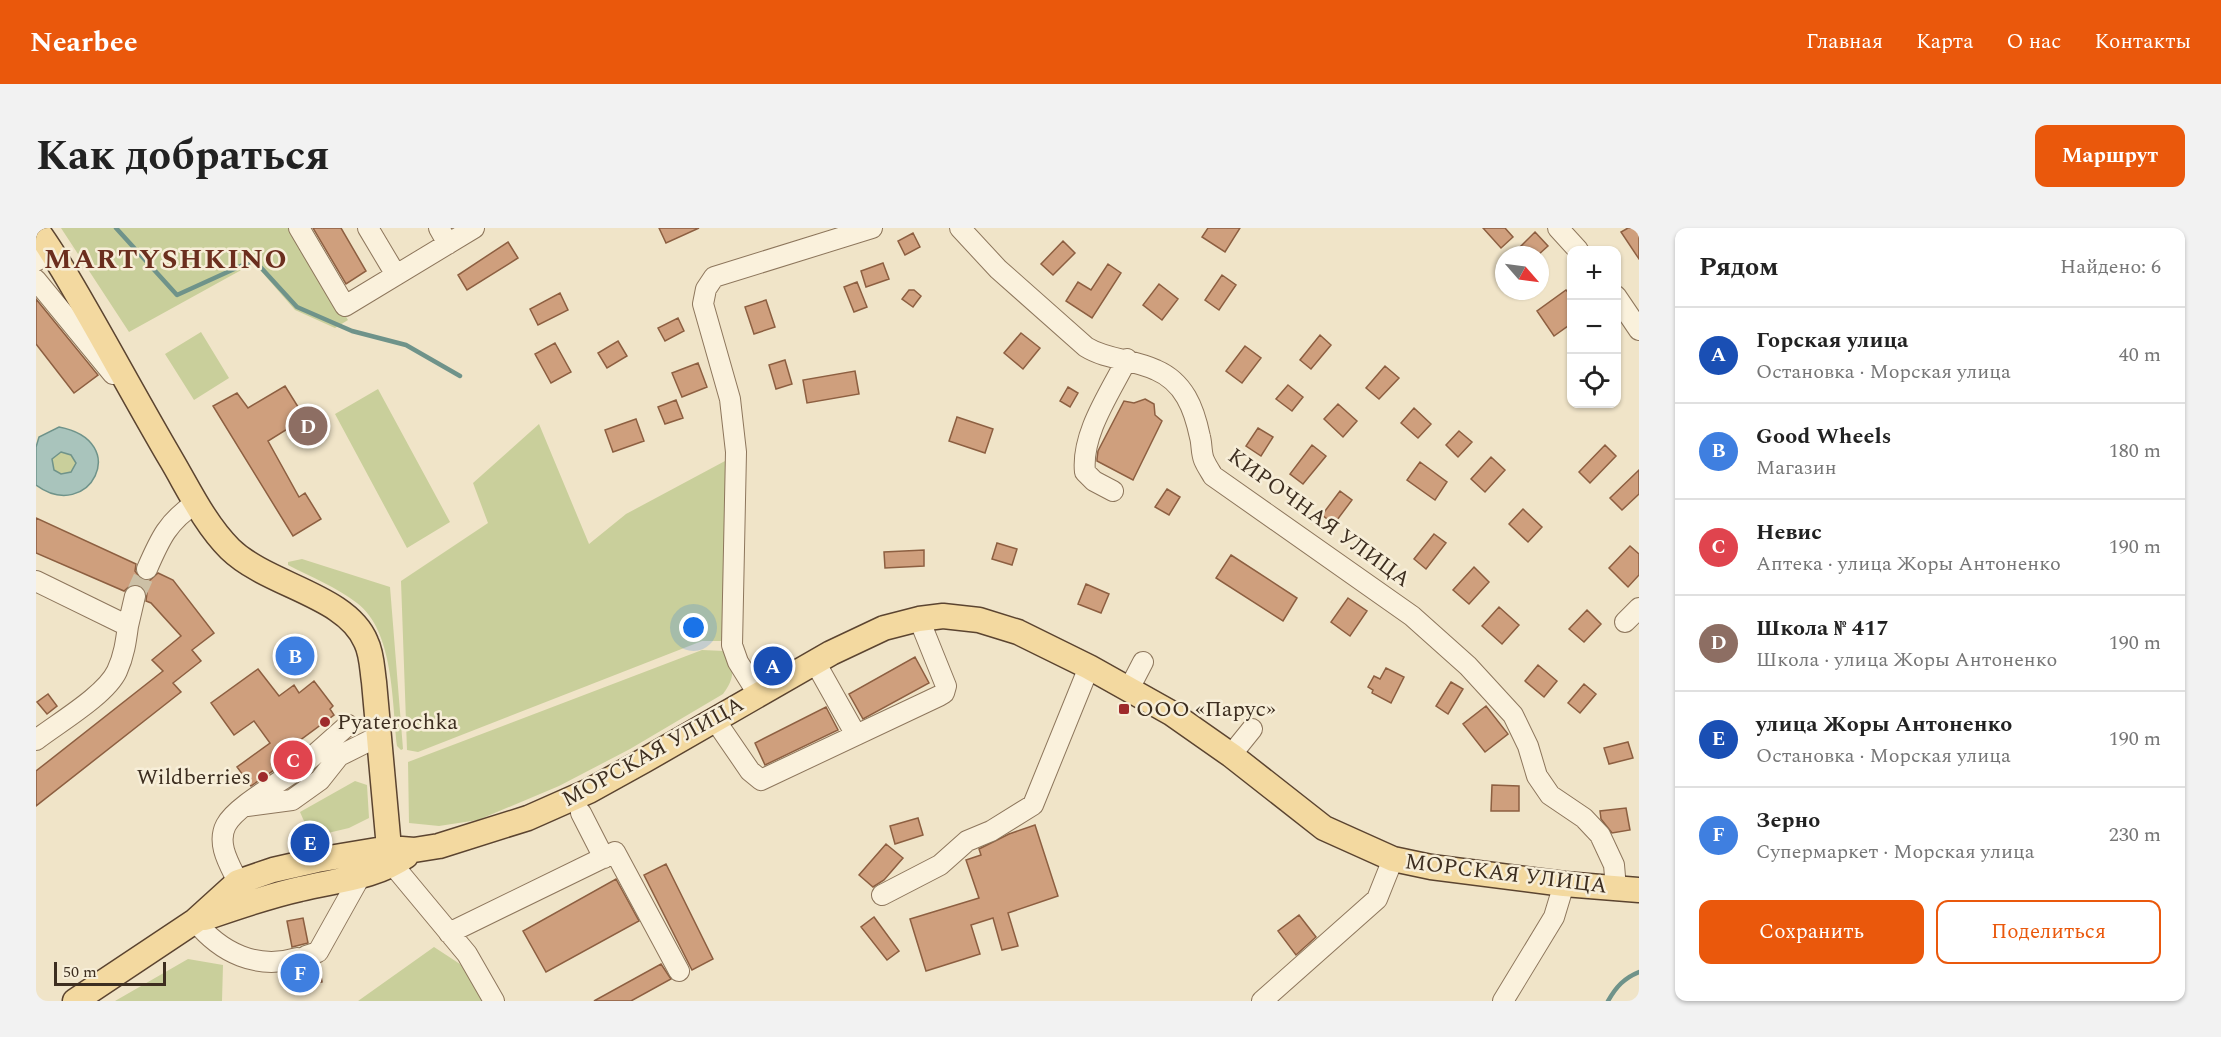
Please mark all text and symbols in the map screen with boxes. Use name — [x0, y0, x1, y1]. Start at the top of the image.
text: Nearbee — [30, 21, 138, 64]
text: Главная — [1806, 26, 1883, 58]
text: Карта — [1916, 26, 1973, 58]
text: О нас — [2006, 26, 2061, 58]
text: Контакты — [2094, 26, 2191, 58]
text: Как добраться — [36, 125, 330, 188]
button: Маршрут — [2035, 125, 2185, 187]
district label: MARTYSHKINO — [44, 238, 288, 281]
north arrow — [1495, 246, 1549, 300]
map controls — [1567, 246, 1621, 408]
button: + — [1567, 246, 1621, 300]
text: Рядом — [1699, 247, 1779, 287]
text: Найдено: 6 — [2060, 252, 2161, 282]
button: − — [1567, 300, 1621, 354]
text: Горская улица — [1756, 324, 1908, 357]
text: A — [1711, 340, 1726, 370]
text: 40 m — [2119, 340, 2161, 370]
button: locate — [1567, 354, 1621, 408]
text: Остановка · Морская улица — [1756, 357, 2011, 387]
pin: D — [288, 404, 328, 448]
text: Good Wheels — [1756, 420, 1891, 453]
text: B — [1711, 436, 1726, 466]
text: 180 m — [2109, 436, 2161, 466]
street label: КИРОЧНАЯ УЛИЦА — [1221, 440, 1417, 596]
text: Магазин — [1756, 453, 1837, 483]
text: Невис — [1756, 516, 1822, 549]
text: C — [1711, 532, 1726, 562]
text: 190 m — [2109, 532, 2161, 562]
text: Аптека · улица Жоры Антоненко — [1756, 549, 2061, 579]
text: Школа № 417 — [1756, 612, 1889, 645]
your location — [679, 613, 708, 642]
text: D — [1710, 628, 1727, 658]
text: 190 m — [2109, 628, 2161, 658]
pin: B — [276, 634, 314, 678]
pin: A — [754, 644, 792, 688]
text: Школа · улица Жоры Антоненко — [1756, 645, 2057, 675]
street label: МОРСКАЯ УЛИЦА — [556, 688, 750, 816]
place label: ООО «Парус» — [1136, 693, 1276, 726]
marker: ООО «Парус» — [1117, 702, 1131, 716]
place label: Pyaterochka — [337, 706, 458, 739]
text: улица Жоры Антоненко — [1756, 708, 2012, 741]
marker: Pyaterochka — [318, 715, 332, 729]
text: E — [1712, 724, 1725, 754]
text: 190 m — [2109, 724, 2161, 754]
pin: C — [274, 738, 312, 782]
text: Остановка · Морская улица — [1756, 741, 2011, 771]
place label: Wildberries — [136, 761, 251, 794]
marker: Wildberries — [256, 770, 270, 784]
text: Зерно — [1756, 804, 1820, 837]
pin: E — [290, 820, 330, 866]
text: F — [1712, 820, 1725, 850]
text: 230 m — [2109, 820, 2161, 850]
text: Супермаркет · Морская улица — [1756, 837, 2035, 867]
street label: МОРСКАЯ УЛИЦА — [1403, 845, 1609, 903]
button: Сохранить — [1699, 900, 1924, 964]
button: Поделиться — [1936, 900, 2161, 964]
pin: F — [280, 950, 320, 996]
scale bar — [54, 959, 166, 986]
text: 50 m — [63, 960, 97, 984]

